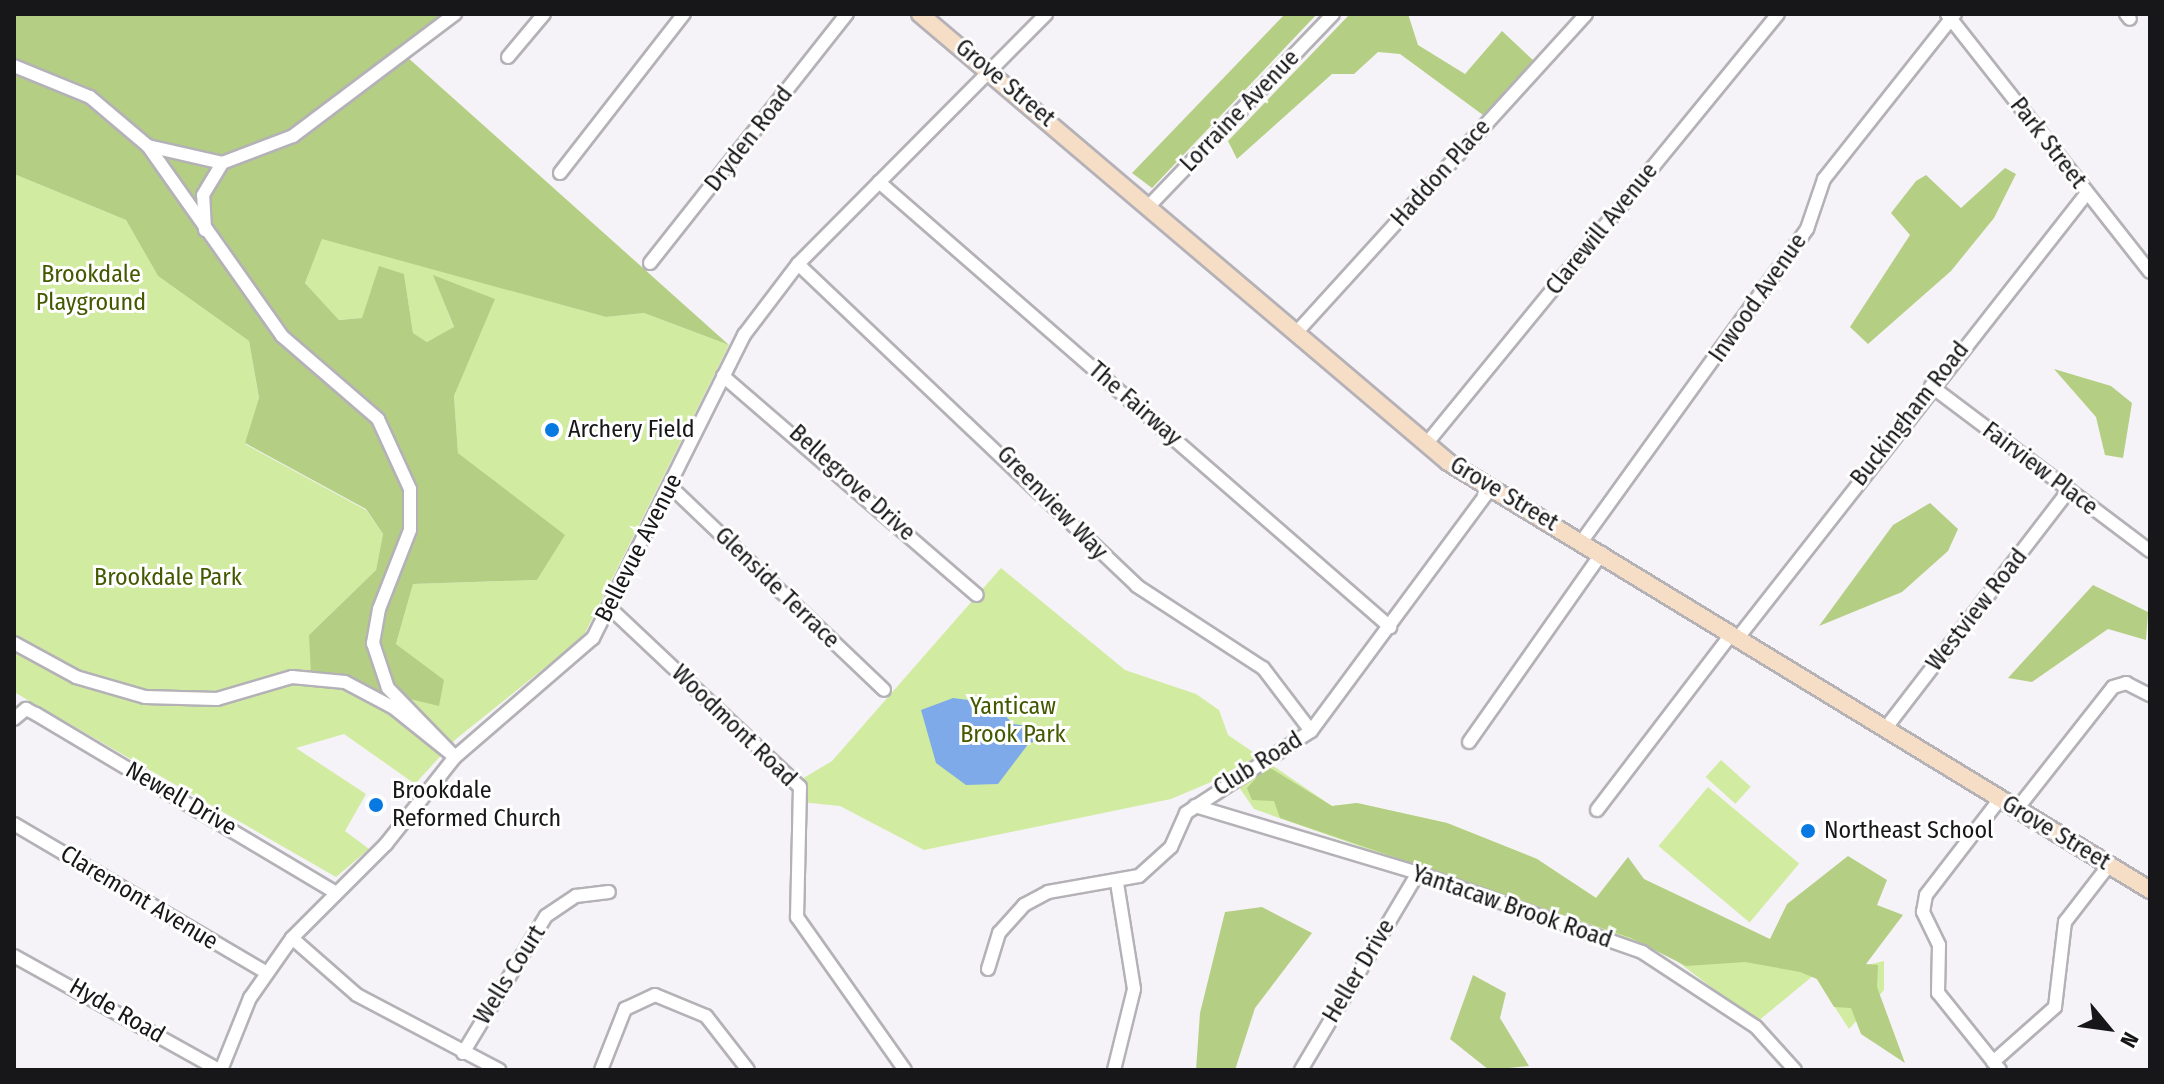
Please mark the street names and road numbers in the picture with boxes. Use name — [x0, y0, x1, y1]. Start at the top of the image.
street label: Grove Street — [949, 33, 1061, 133]
street label: Lorraine Avenue — [1174, 44, 1306, 178]
street label: Dryden Road — [699, 81, 799, 197]
street label: Park Street — [2004, 92, 2092, 194]
street label: Haddon Place — [1385, 113, 1497, 233]
street label: Clarewill Avenue — [1540, 157, 1664, 301]
street label: Inwood Avenue — [1703, 228, 1813, 368]
street label: Buckingham Road — [1845, 336, 1975, 492]
street label: The Fairway — [1083, 356, 1187, 452]
street label: Fairview Place — [1977, 416, 2103, 522]
street label: Bellegrove Drive — [783, 419, 921, 547]
street label: Greenview Way — [991, 440, 1113, 566]
street label: Grove Street — [1445, 450, 1563, 538]
street label: Bellevue Avenue — [589, 469, 689, 627]
street label: Glenside Terrace — [709, 521, 845, 655]
street label: Westview Road — [1920, 543, 2034, 677]
street label: Woodmont Road — [665, 659, 803, 793]
street label: Club Road — [1208, 726, 1308, 802]
street label: Newell Drive — [120, 756, 242, 842]
street label: Grove Street — [1997, 789, 2115, 877]
street label: Claremont Avenue — [55, 840, 223, 956]
street label: Yantacaw Brook Road — [1408, 859, 1616, 955]
street label: Heller Drive — [1317, 914, 1401, 1028]
street label: Wells Court — [468, 920, 552, 1030]
street label: Hyde Road — [64, 972, 170, 1050]

